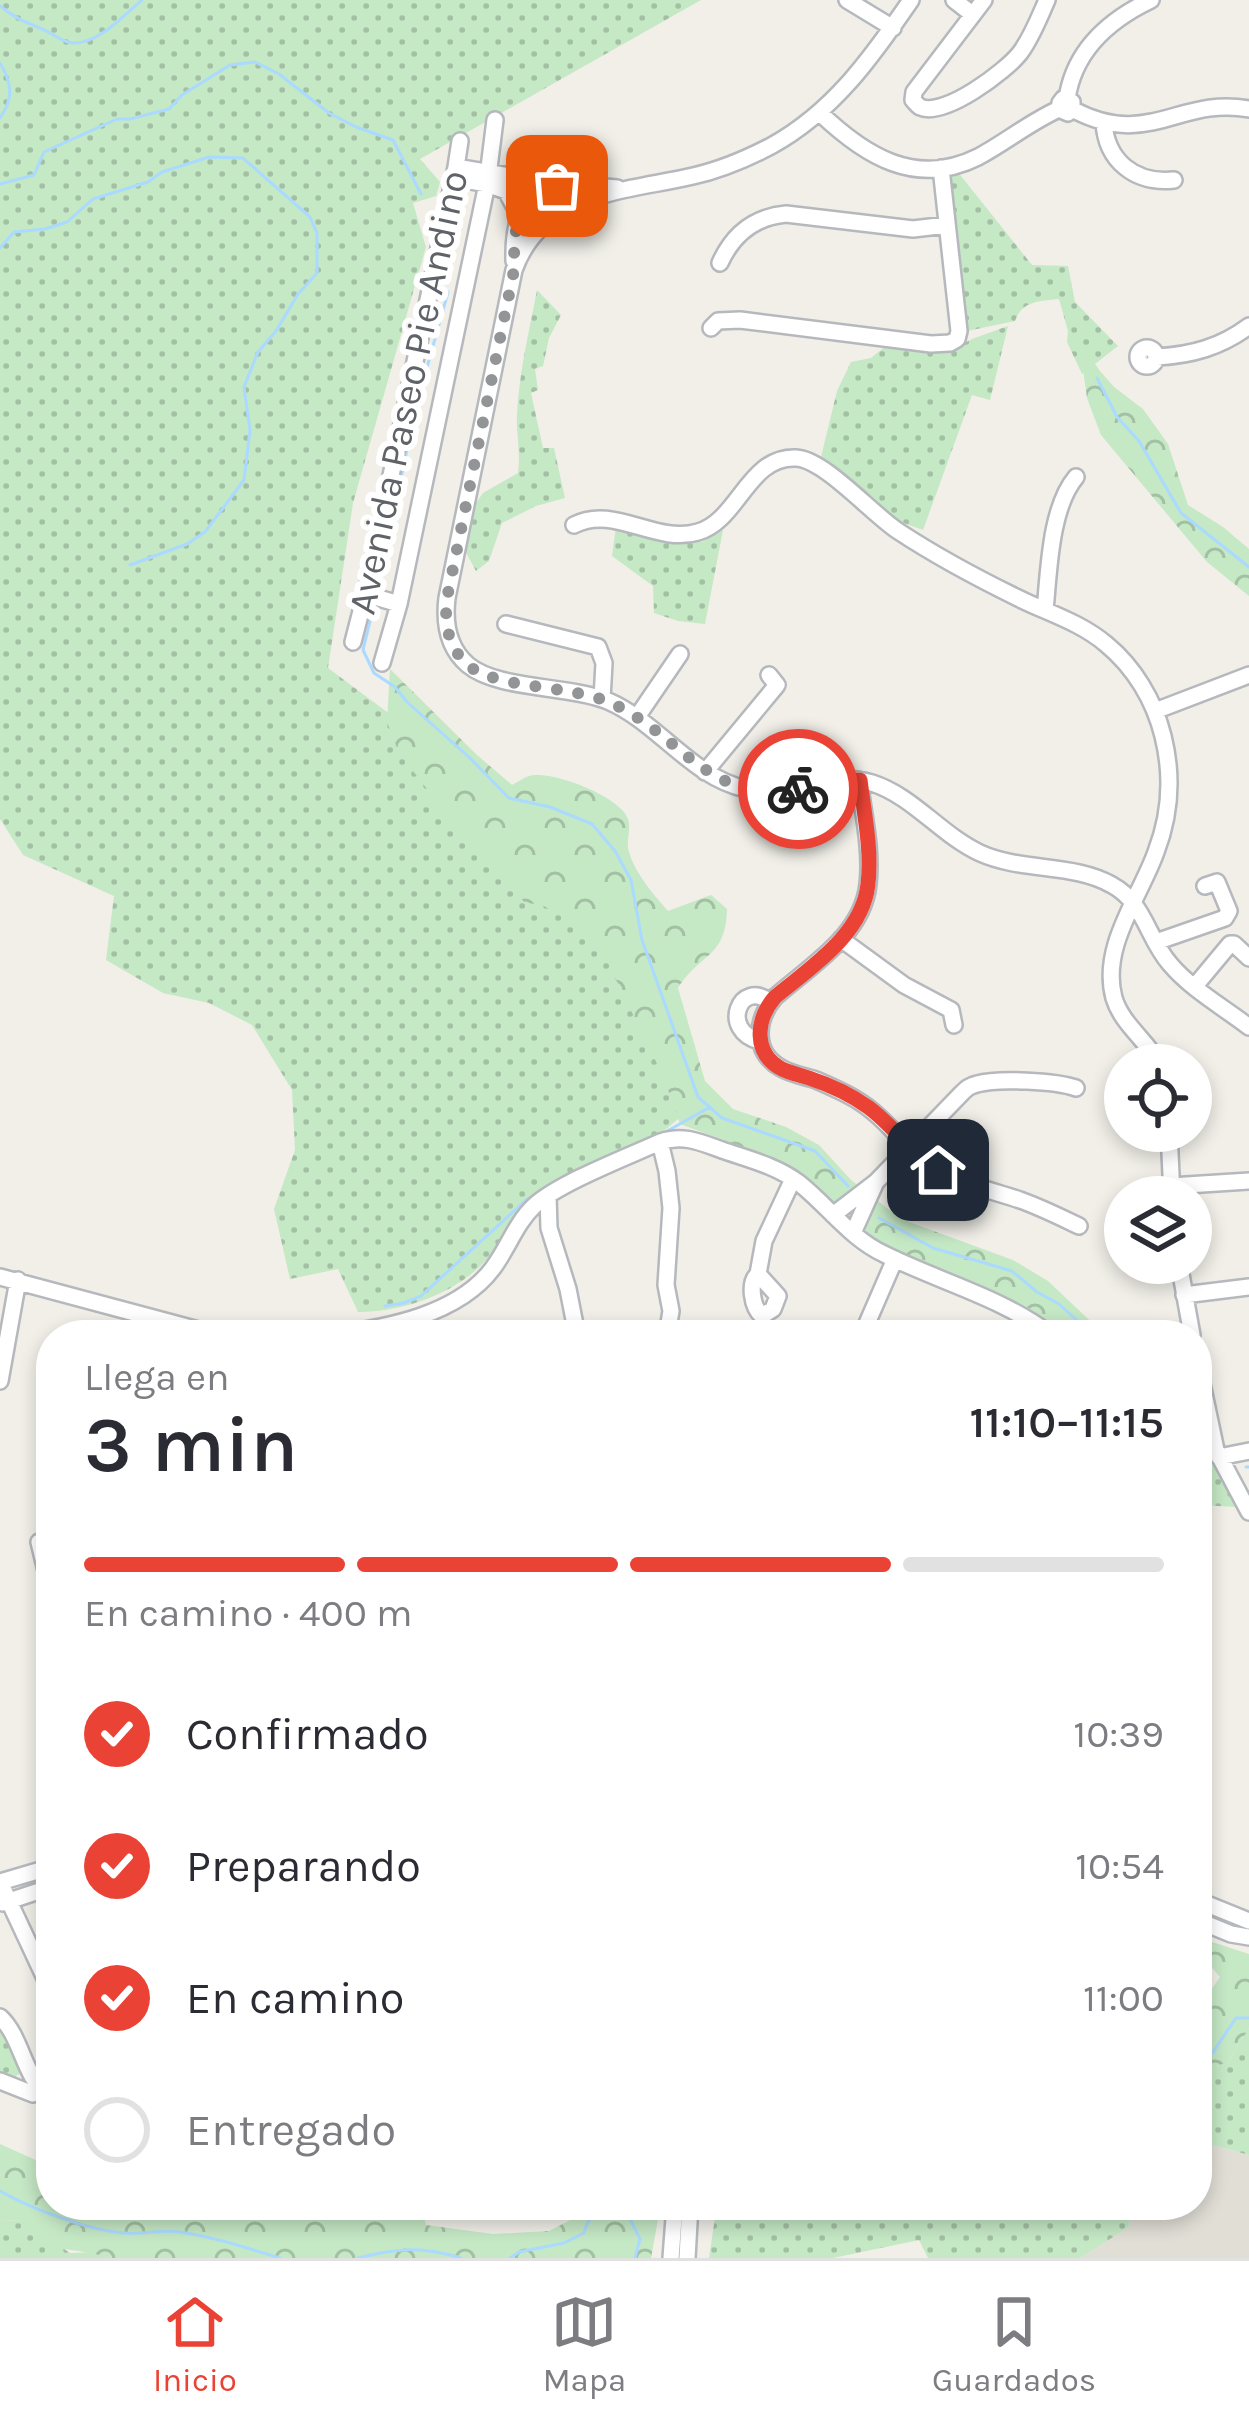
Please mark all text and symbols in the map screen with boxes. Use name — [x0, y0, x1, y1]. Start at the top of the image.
pin — [506, 135, 608, 237]
icon: bag — [524, 153, 590, 219]
street label: Avenida Paseo Pie Andino — [338, 166, 477, 618]
courier — [738, 729, 858, 849]
icon: bike — [765, 756, 831, 822]
map controls — [1104, 1044, 1212, 1284]
button: locate — [1104, 1044, 1212, 1152]
pin — [887, 1119, 989, 1221]
icon: home — [905, 1137, 971, 1203]
button: layers — [1104, 1176, 1212, 1284]
text: Llega en — [84, 1354, 230, 1400]
text: 11:10–11:15 — [969, 1396, 1164, 1448]
text: 3 min — [84, 1399, 298, 1491]
text: En camino · 400 m — [84, 1590, 413, 1636]
icon: check — [84, 1701, 150, 1767]
text: Confirmado — [186, 1708, 429, 1760]
text: 10:39 — [1073, 1711, 1164, 1757]
icon: check — [84, 1833, 150, 1899]
text: Preparando — [186, 1840, 421, 1892]
text: 10:54 — [1075, 1843, 1164, 1889]
icon: check — [84, 1965, 150, 2031]
text: En camino — [186, 1972, 404, 2024]
text: 11:00 — [1083, 1975, 1164, 2021]
text: Entregado — [186, 2104, 396, 2156]
tab: Inicio — [153, 2289, 237, 2399]
tab: Mapa — [543, 2289, 626, 2399]
tab: Guardados — [932, 2289, 1096, 2399]

